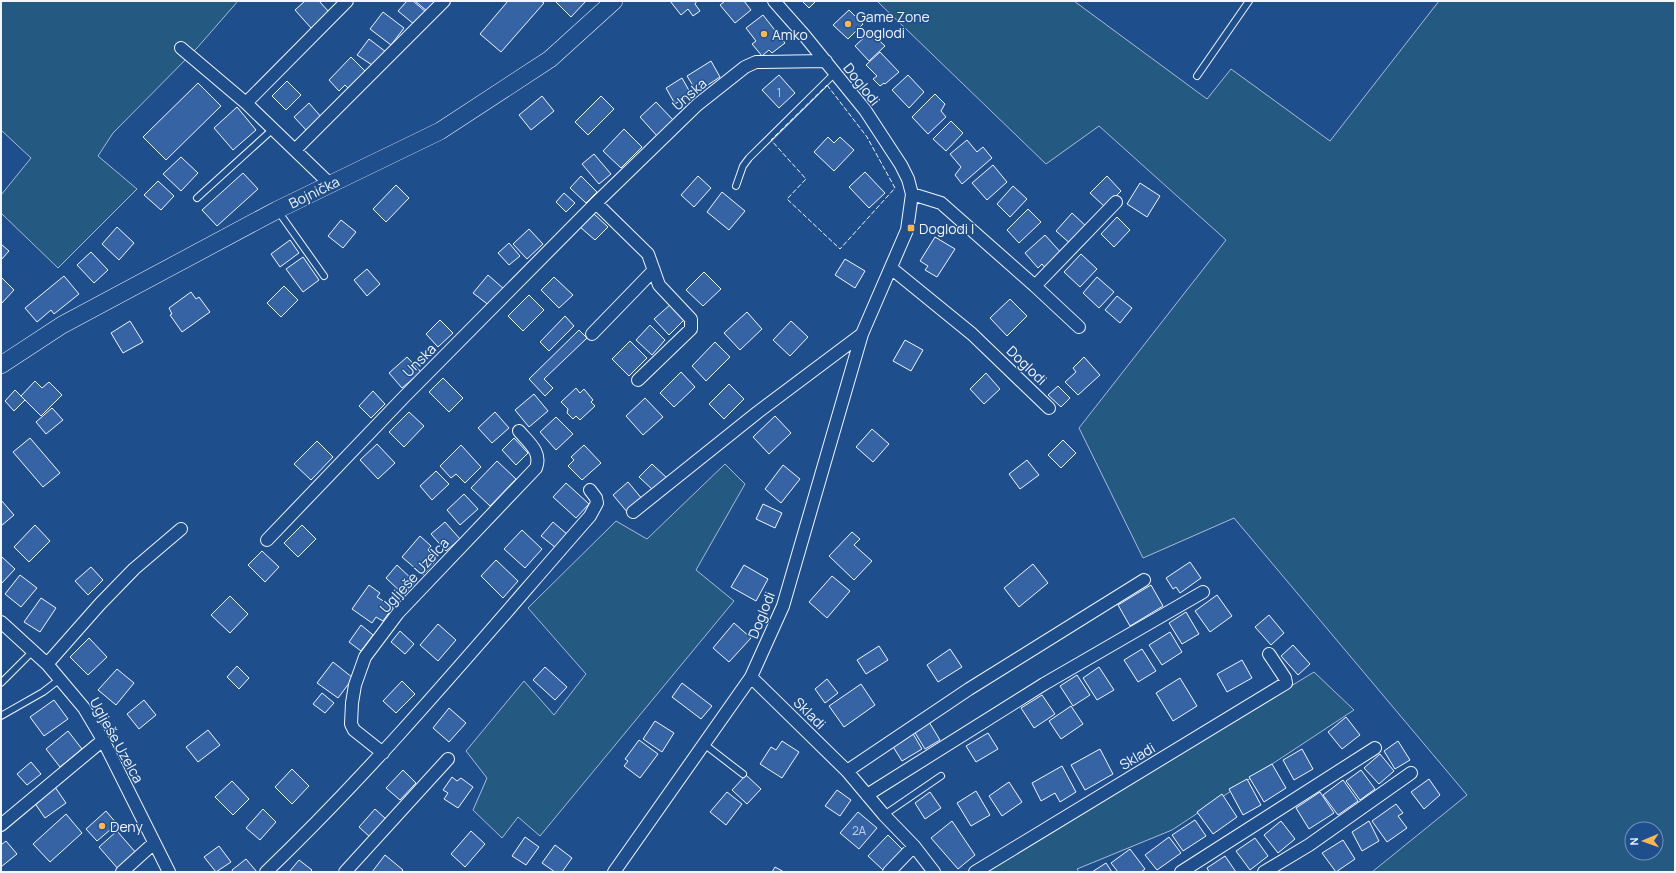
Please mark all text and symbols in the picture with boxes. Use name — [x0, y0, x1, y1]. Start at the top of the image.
place label: Game Zone Doglodi — [856, 7, 930, 42]
marker: Game Zone Doglodi — [843, 19, 853, 29]
place label: Amko — [772, 25, 808, 44]
marker: Amko — [759, 29, 769, 39]
street label: Doglodi — [839, 59, 885, 109]
street label: Unska — [668, 74, 710, 114]
house number: 1 — [777, 84, 781, 101]
street label: Bojnička — [285, 172, 343, 212]
place label: Doglodi I — [919, 219, 974, 238]
marker: Doglodi I — [906, 223, 916, 233]
street label: Unska — [398, 339, 440, 381]
street label: Doglodi — [1003, 341, 1051, 389]
street label: Uglješe Uzelca — [375, 533, 453, 617]
street label: Doglodi — [743, 589, 779, 641]
street label: Skladi — [790, 693, 830, 733]
street label: Uglješe Uzelca — [86, 694, 148, 786]
street label: Skladi — [1116, 738, 1158, 774]
place label: Deny — [110, 817, 143, 836]
marker: Deny — [97, 821, 107, 831]
north arrow — [1624, 821, 1664, 861]
house number: 2A — [852, 822, 866, 839]
text: N — [1626, 837, 1641, 846]

